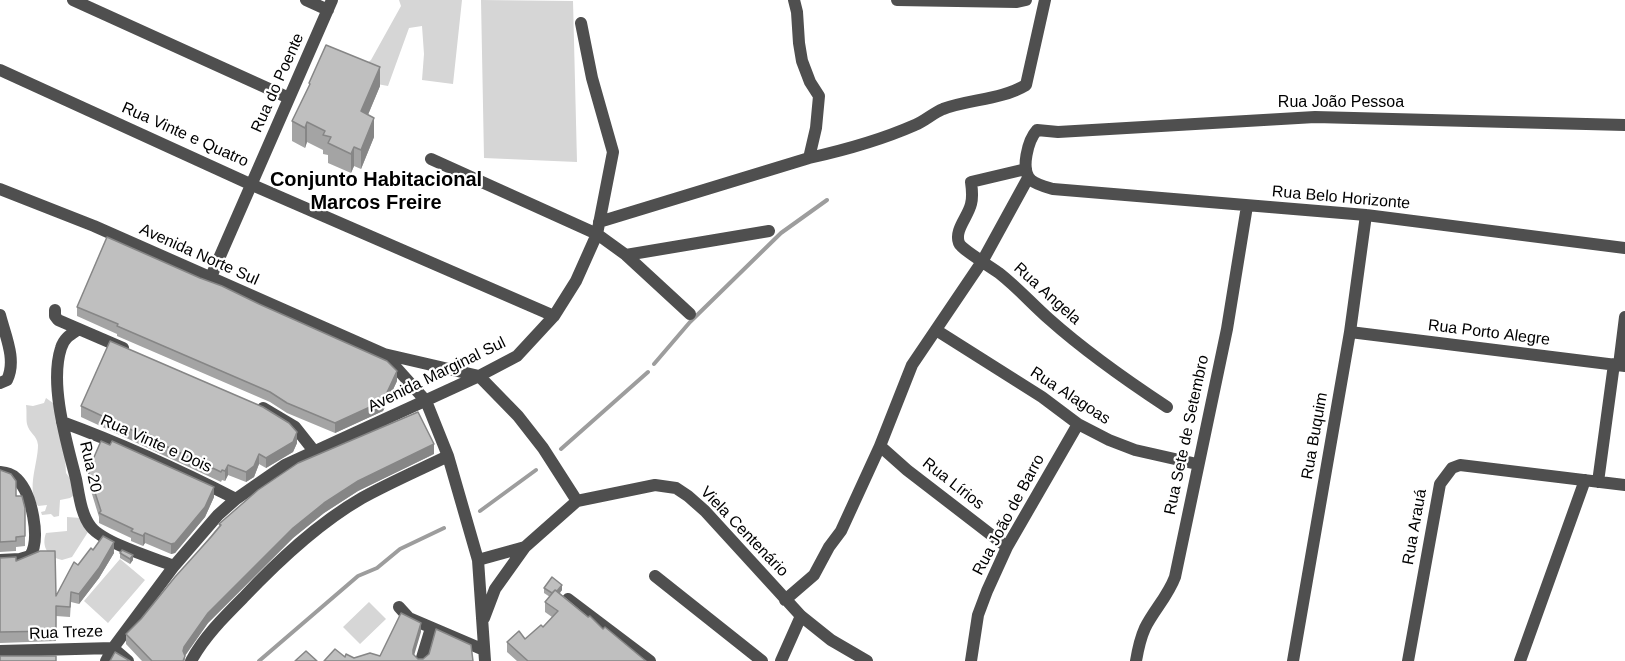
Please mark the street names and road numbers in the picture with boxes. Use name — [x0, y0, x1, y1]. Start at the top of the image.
street label: Rua do Poente — [248, 30, 308, 136]
street label: Rua João Pessoa — [1278, 93, 1404, 113]
street label: Rua Vinte e Quatro — [119, 98, 251, 172]
street label: Rua Belo Horizonte — [1271, 182, 1411, 214]
street label: Avenida Norte Sul — [136, 220, 262, 290]
street label: Rua Angela — [1010, 259, 1084, 329]
street label: Rua Porto Alegre — [1427, 316, 1551, 350]
street label: Avenida Marginal Sul — [365, 333, 509, 417]
street label: Rua Sete de Setembro — [1161, 353, 1213, 517]
street label: Rua Alagoas — [1026, 363, 1114, 429]
street label: Rua Buquim — [1298, 391, 1332, 481]
street label: Rua Vinte e Dois — [97, 411, 215, 477]
street label: Rua 20 — [75, 440, 105, 494]
street label: Rua João de Barro — [969, 451, 1049, 579]
street label: Rua Lírios — [918, 454, 988, 514]
street label: Viela Centenário — [696, 483, 792, 581]
street label: Rua Arauá — [1399, 488, 1431, 566]
street label: Rua Treze — [29, 622, 103, 644]

